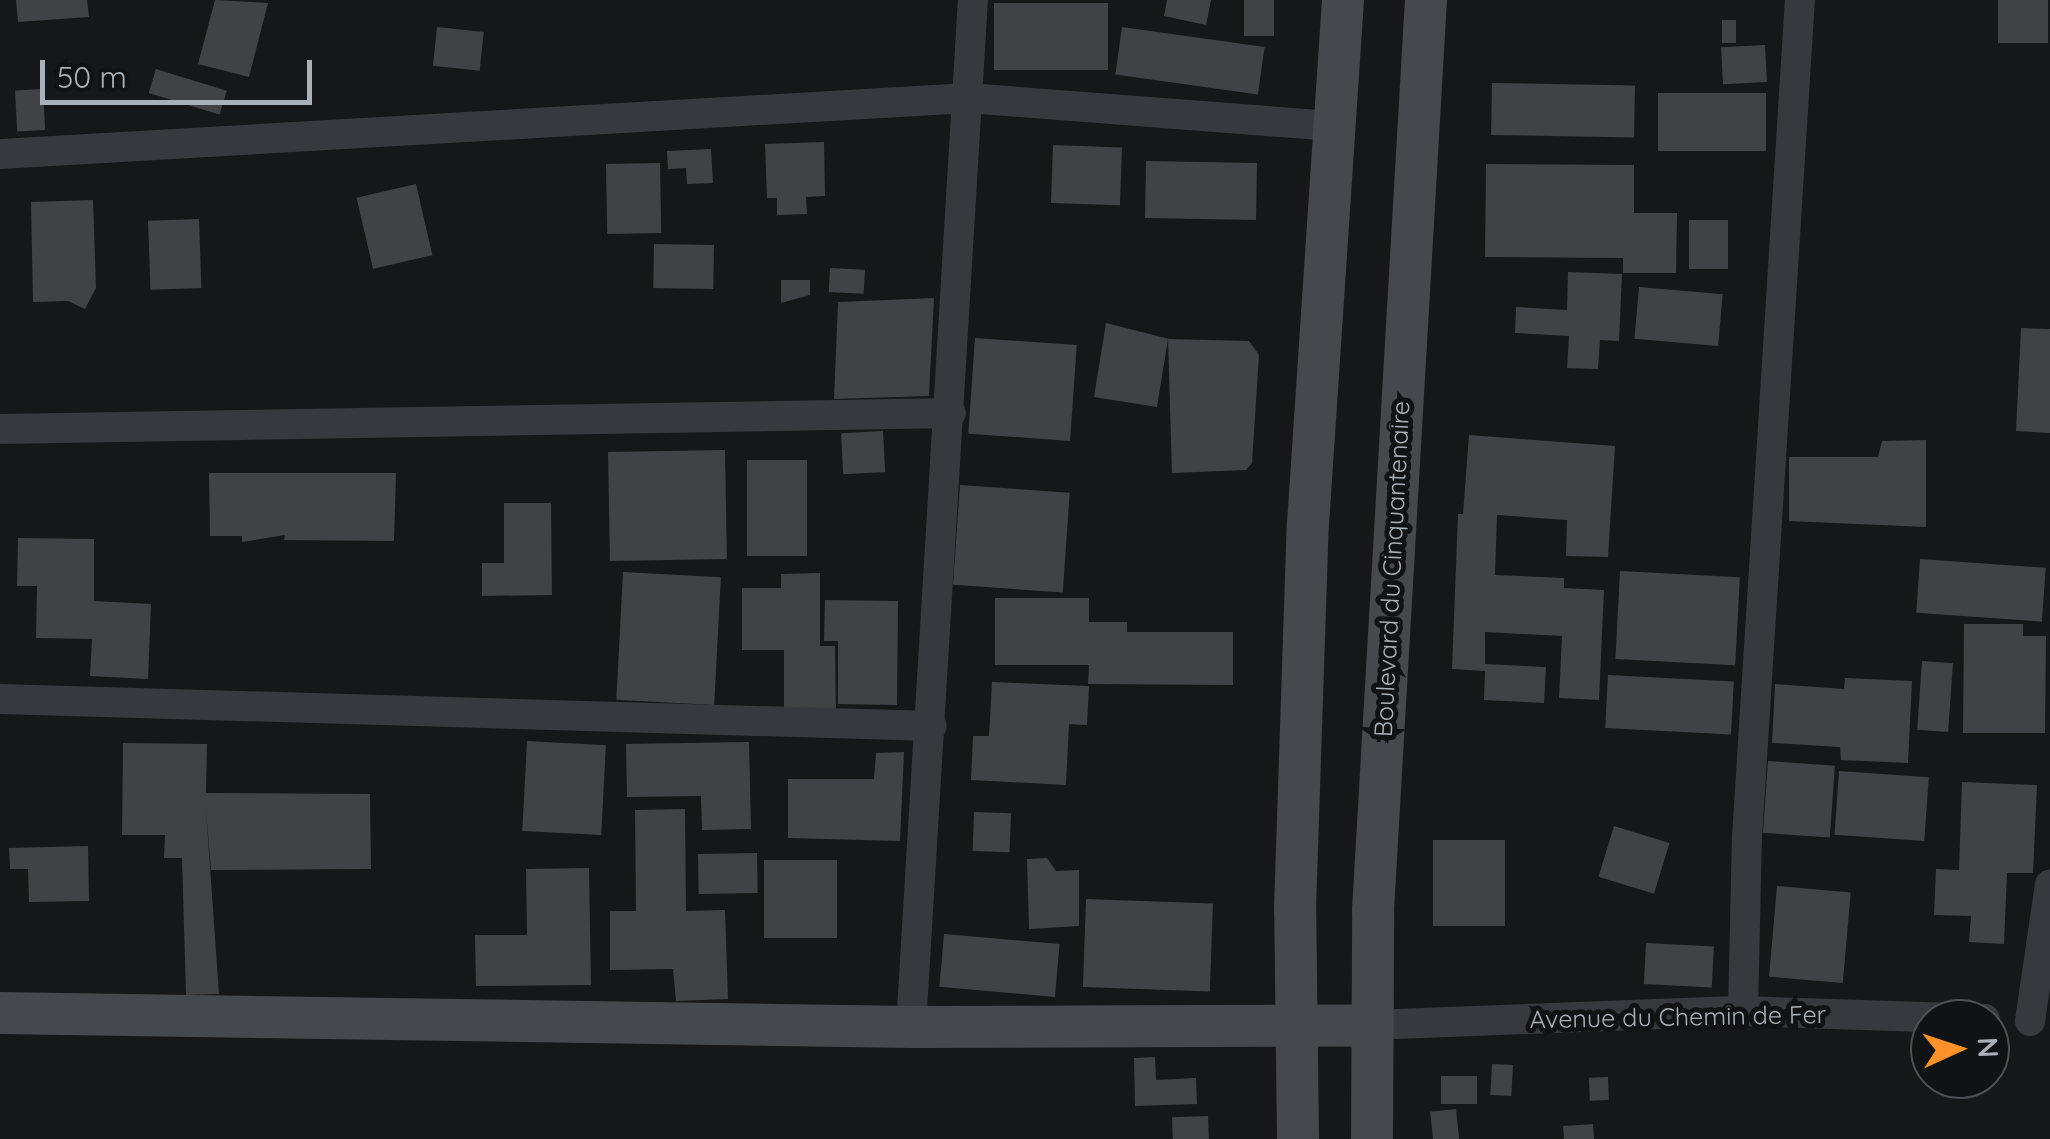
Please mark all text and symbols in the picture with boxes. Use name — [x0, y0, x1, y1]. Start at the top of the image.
scale bar — [45, 40, 318, 102]
text: 50 m — [57, 58, 127, 96]
street label: Boulevard du Cinquantenaire — [1368, 400, 1416, 738]
street label: Avenue du Chemin de Fer — [1529, 999, 1827, 1035]
north arrow — [1910, 999, 2010, 1099]
text: N — [1970, 1036, 2006, 1059]

